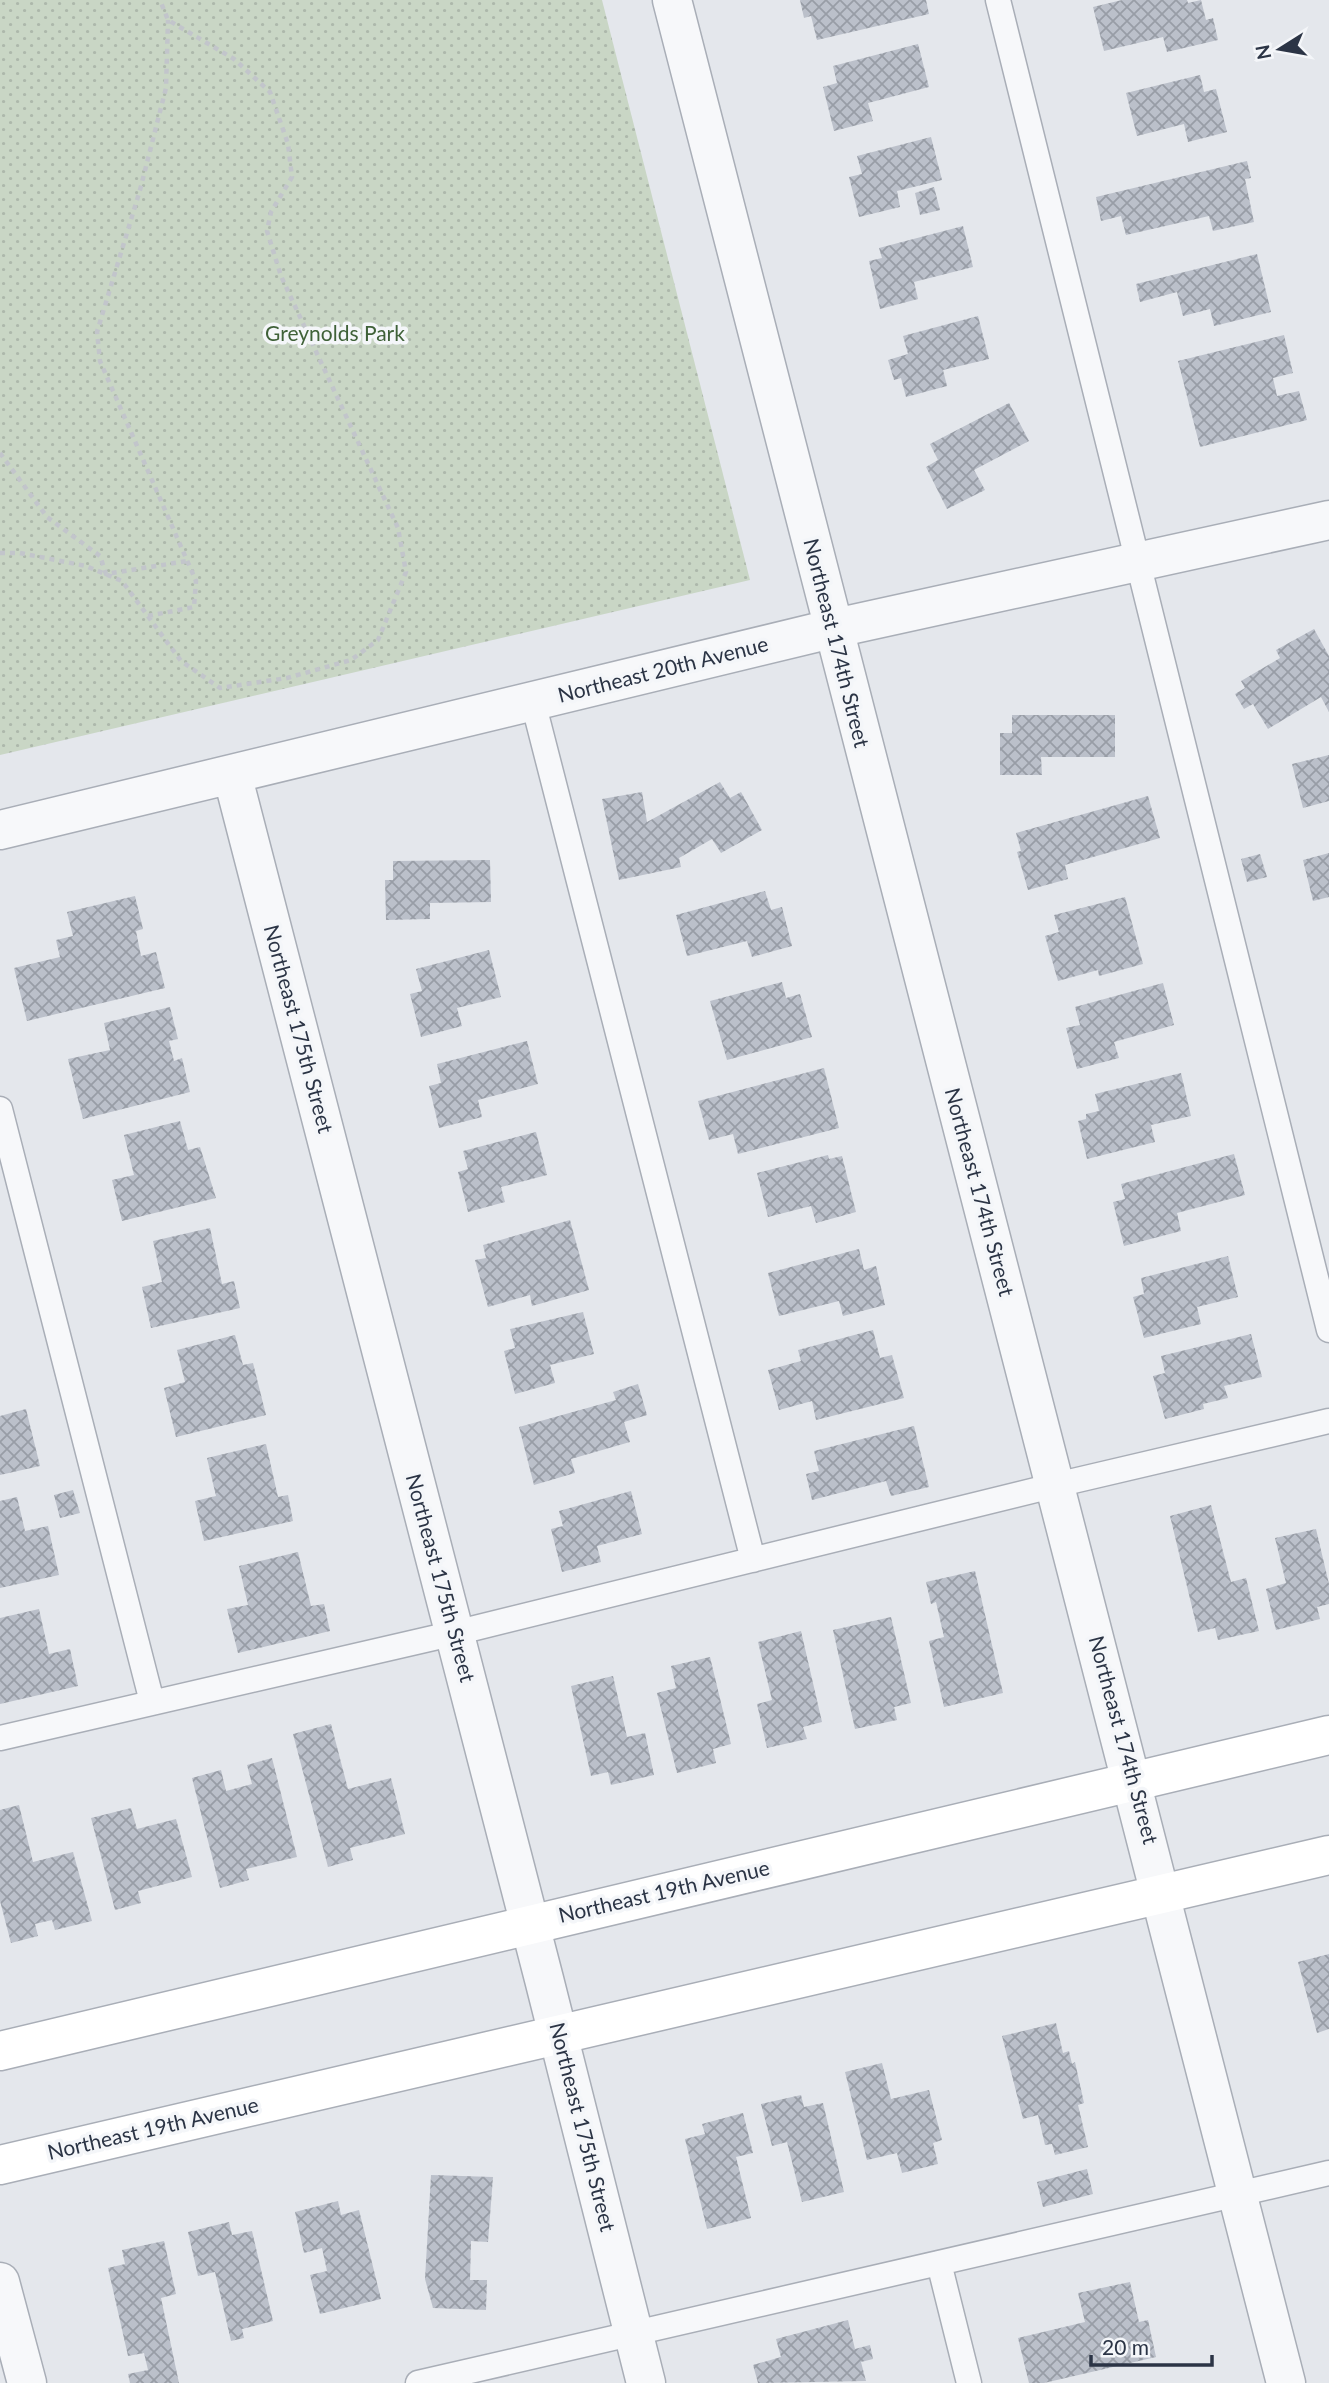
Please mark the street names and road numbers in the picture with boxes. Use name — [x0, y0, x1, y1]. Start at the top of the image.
street label: Northeast 174th Street — [799, 536, 876, 750]
street label: Northeast 20th Avenue — [555, 630, 770, 707]
street label: Northeast 175th Street — [260, 922, 339, 1136]
street label: Northeast 174th Street — [941, 1085, 1020, 1299]
street label: Northeast 175th Street — [402, 1471, 481, 1685]
street label: Northeast 174th Street — [1085, 1633, 1164, 1847]
street label: Northeast 19th Avenue — [556, 1854, 772, 1927]
street label: Northeast 175th Street — [545, 2020, 622, 2234]
street label: Northeast 19th Avenue — [45, 2091, 261, 2164]

